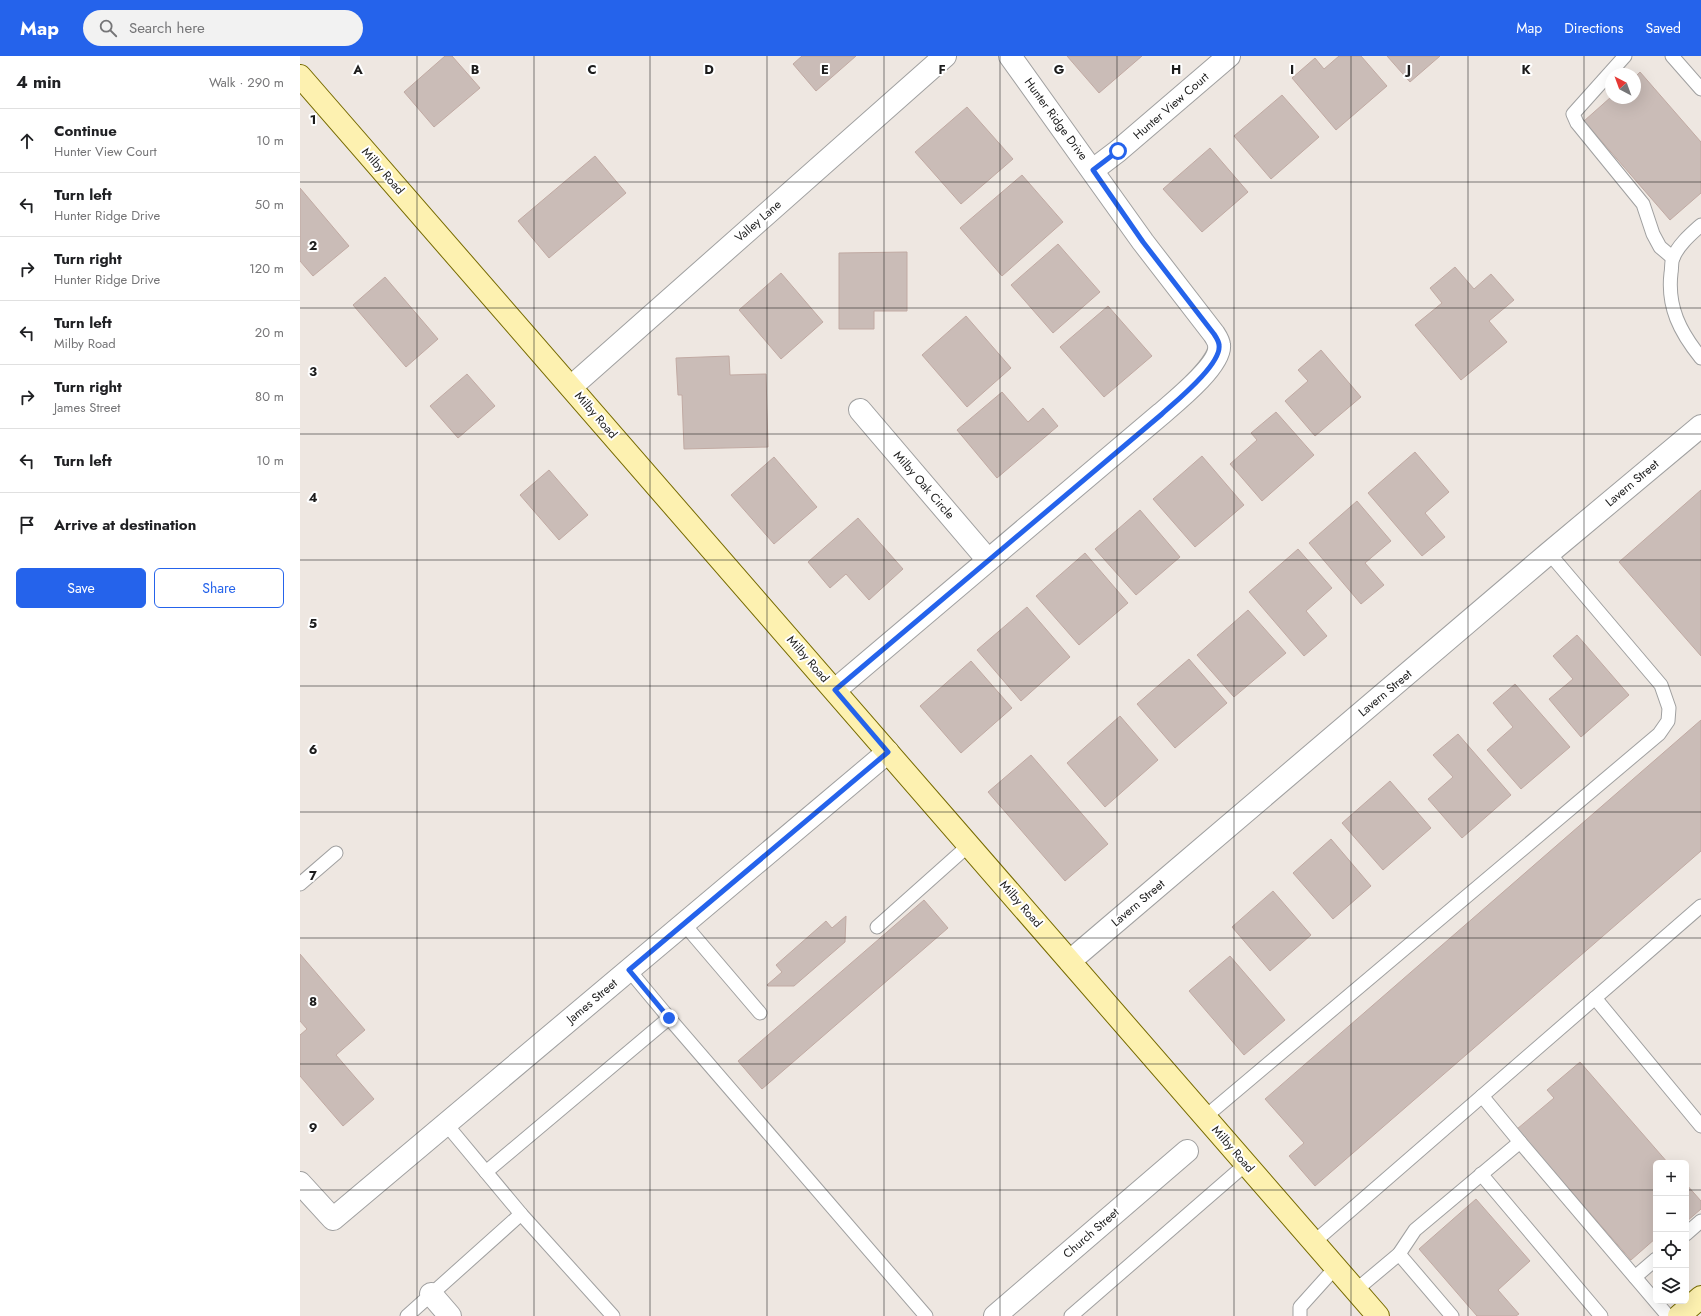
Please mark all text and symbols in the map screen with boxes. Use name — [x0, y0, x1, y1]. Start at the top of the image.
search box — [83, 10, 363, 46]
text: Map — [20, 15, 59, 42]
icon: search — [97, 17, 119, 39]
text: Search here — [129, 17, 205, 39]
text: Map — [1516, 18, 1542, 38]
text: Directions — [1564, 18, 1624, 38]
text: Saved — [1646, 18, 1681, 38]
text: A — [352, 60, 363, 79]
text: B — [471, 60, 480, 79]
text: C — [587, 60, 597, 79]
text: D — [704, 60, 714, 79]
text: E — [821, 60, 829, 79]
text: F — [938, 60, 946, 79]
text: G — [1054, 60, 1065, 79]
text: I — [1290, 60, 1294, 79]
text: J — [1404, 60, 1411, 79]
text: K — [1521, 60, 1531, 79]
north arrow — [1605, 68, 1641, 104]
street label: Hunter View Court — [1130, 69, 1212, 143]
text: 4 min — [16, 70, 61, 94]
text: Walk · 290 m — [209, 73, 284, 92]
street label: Hunter Ridge Drive — [1020, 74, 1092, 164]
text: 1 — [310, 110, 316, 129]
text: Continue — [54, 120, 117, 142]
icon: ahead — [16, 130, 38, 152]
text: 10 m — [256, 131, 284, 150]
text: Hunter View Court — [54, 142, 157, 161]
route start — [1109, 142, 1127, 160]
street label: Milby Road — [357, 144, 409, 198]
text: Turn left — [54, 184, 112, 206]
icon: left — [16, 194, 38, 216]
text: 50 m — [255, 195, 284, 214]
street label: Valley Lane — [731, 196, 785, 246]
text: Hunter Ridge Drive — [54, 206, 160, 225]
text: 2 — [309, 236, 317, 255]
text: Turn right — [54, 248, 122, 270]
icon: right — [16, 258, 38, 280]
text: 120 m — [249, 259, 284, 278]
text: Hunter Ridge Drive — [54, 270, 160, 289]
text: Turn left — [54, 312, 112, 334]
icon: left — [16, 322, 38, 344]
text: 20 m — [255, 323, 284, 342]
text: Milby Road — [54, 334, 116, 353]
text: 3 — [309, 362, 317, 381]
text: Turn right — [54, 376, 122, 398]
icon: right — [16, 386, 38, 408]
text: 80 m — [255, 387, 284, 406]
street label: Milby Road — [570, 388, 622, 442]
text: James Street — [54, 398, 120, 417]
street label: Milby Oak Circle — [889, 447, 959, 523]
icon: left — [16, 450, 38, 472]
text: Turn left — [54, 450, 112, 472]
text: 10 m — [256, 451, 284, 470]
street label: Lavern Street — [1601, 455, 1663, 511]
text: 4 — [308, 488, 318, 507]
icon: arrive — [16, 514, 38, 536]
text: Arrive at destination — [54, 514, 196, 536]
button: Save — [16, 568, 146, 608]
button: Share — [154, 568, 284, 608]
text: 5 — [309, 614, 317, 633]
street label: Milby Road — [782, 632, 834, 686]
street label: Lavern Street — [1354, 665, 1416, 721]
text: 6 — [309, 740, 318, 759]
text: 7 — [309, 866, 317, 885]
street label: Lavern Street — [1107, 875, 1169, 931]
street label: Milby Road — [995, 877, 1047, 931]
street label: James Street — [561, 974, 621, 1029]
text: 8 — [309, 992, 317, 1011]
route end — [660, 1009, 678, 1027]
text: 9 — [309, 1118, 318, 1137]
street label: Milby Road — [1207, 1122, 1259, 1176]
map controls — [1653, 1160, 1689, 1304]
button: + — [1653, 1160, 1689, 1196]
button: − — [1653, 1196, 1689, 1232]
street label: Church Street — [1059, 1203, 1123, 1262]
button: locate — [1653, 1232, 1689, 1268]
button: layers — [1653, 1268, 1689, 1304]

